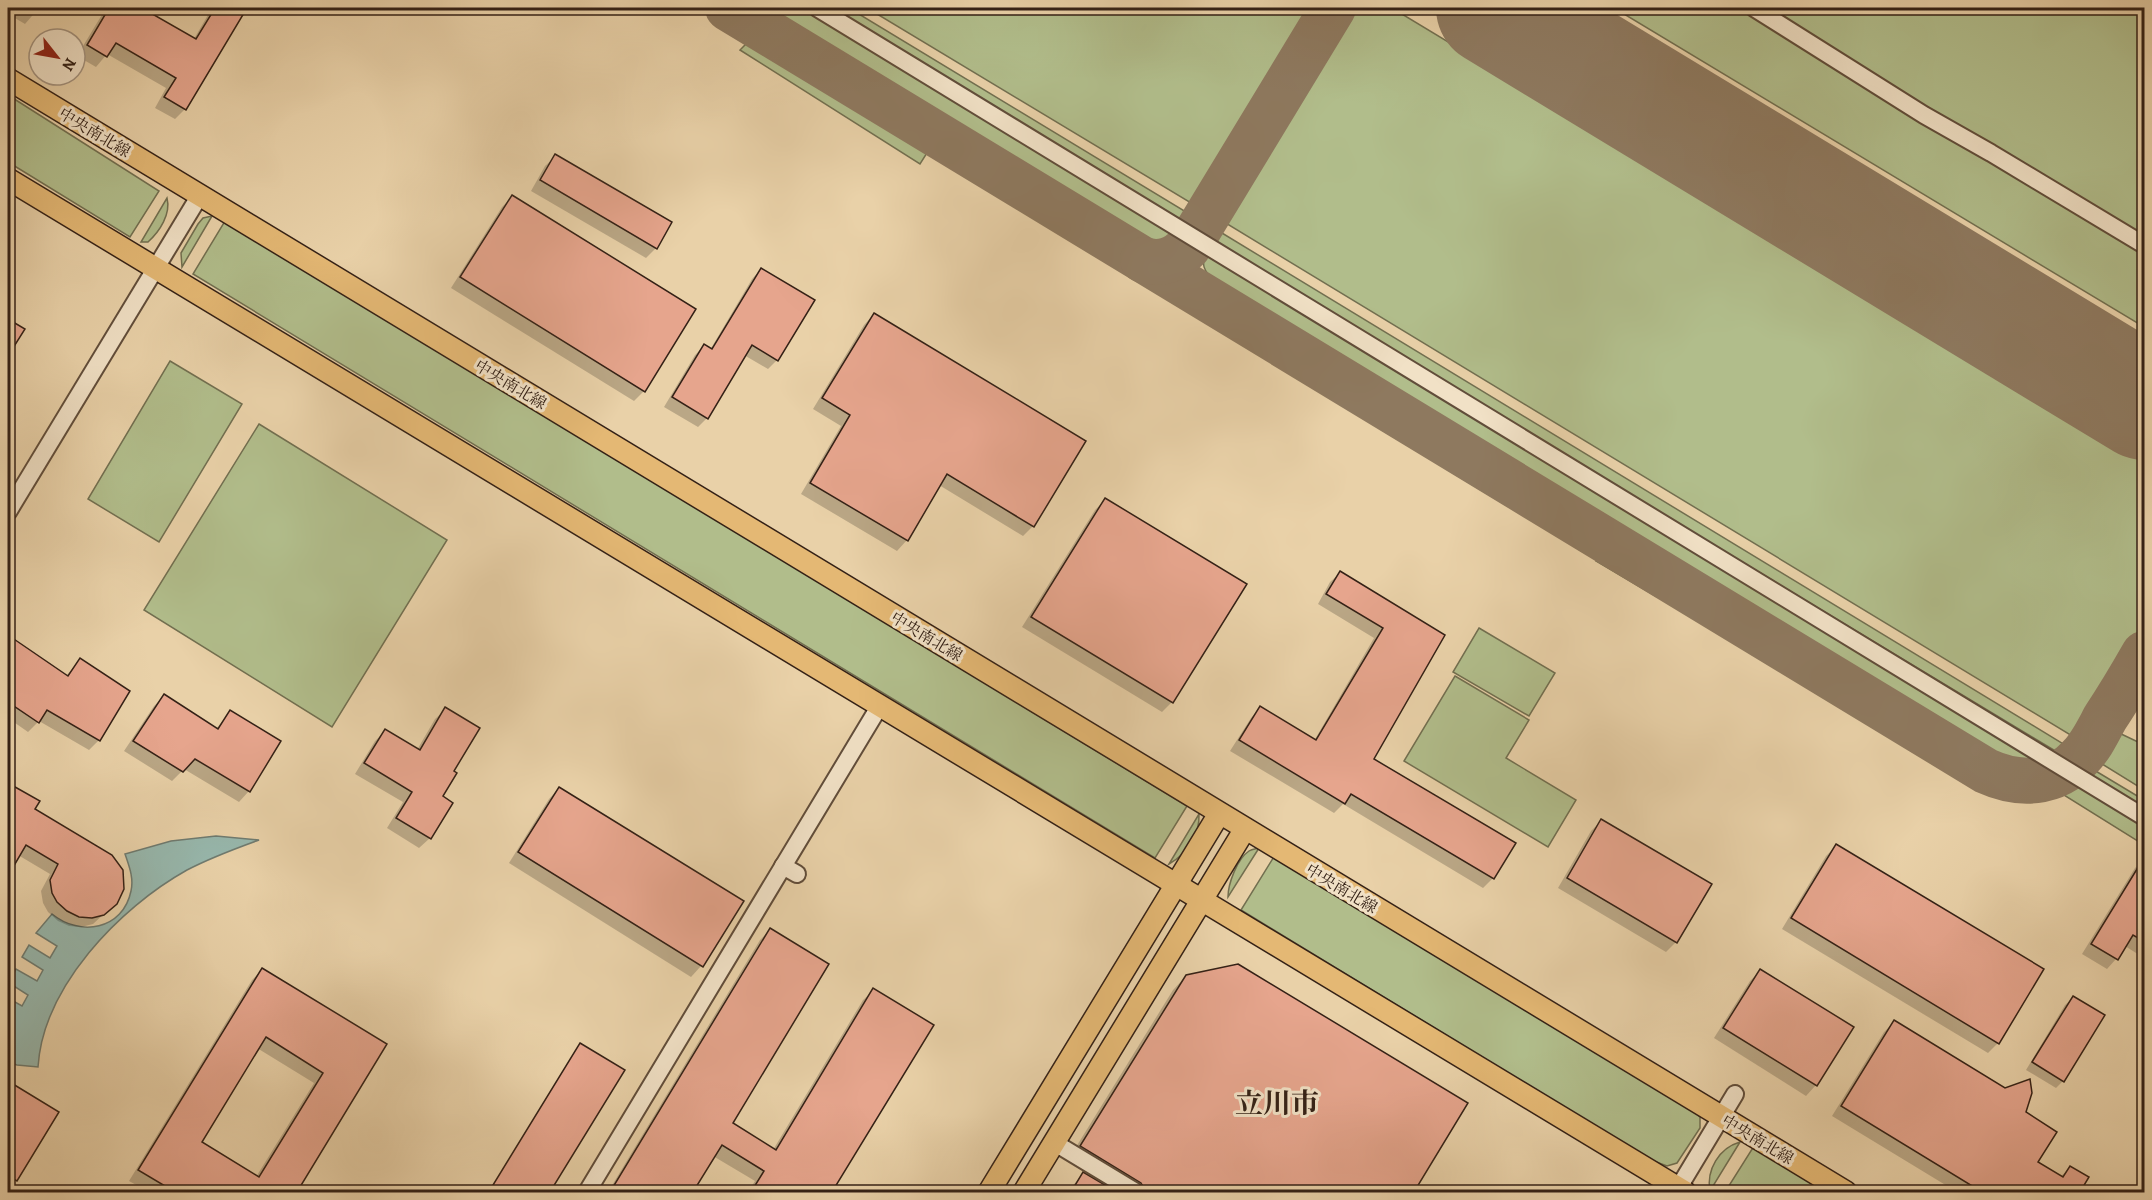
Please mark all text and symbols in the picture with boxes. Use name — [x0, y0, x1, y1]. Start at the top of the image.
north arrow — [27, 27, 87, 87]
text: N — [56, 54, 81, 75]
street label: 中央南北線 — [55, 103, 134, 163]
street label: 中央南北線 — [471, 355, 550, 415]
street label: 中央南北線 — [887, 607, 966, 667]
street label: 中央南北線 — [1302, 859, 1381, 919]
district label: 立川市 — [1235, 1085, 1319, 1123]
street label: 中央南北線 — [1718, 1110, 1797, 1170]

